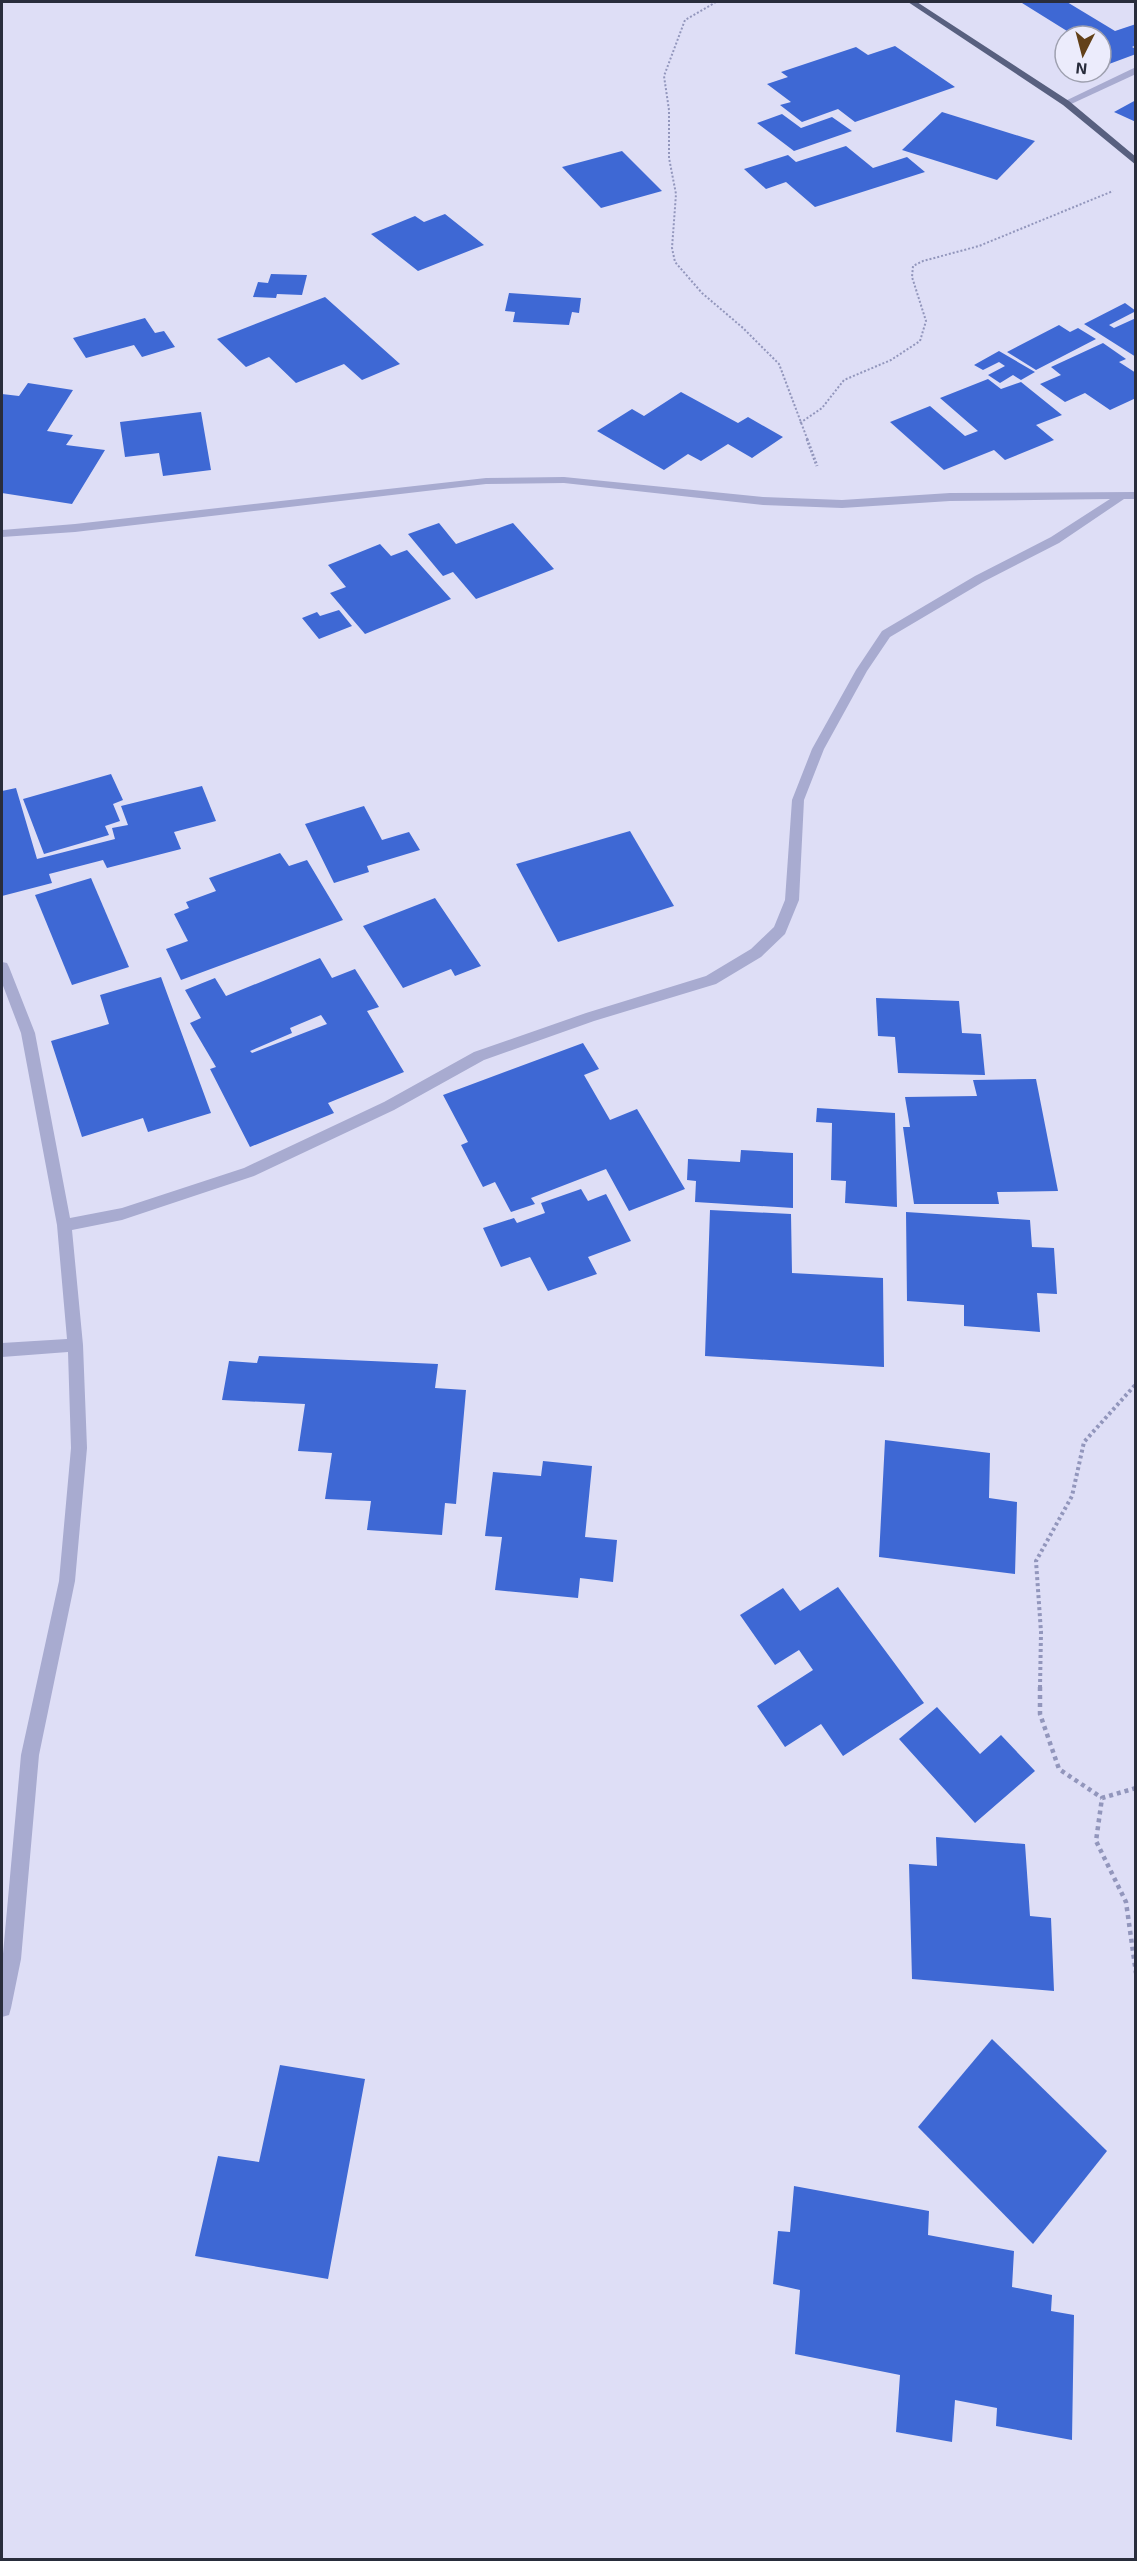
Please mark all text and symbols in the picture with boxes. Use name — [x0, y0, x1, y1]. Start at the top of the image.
north arrow — [1053, 24, 1113, 84]
text: N — [1075, 59, 1088, 79]

